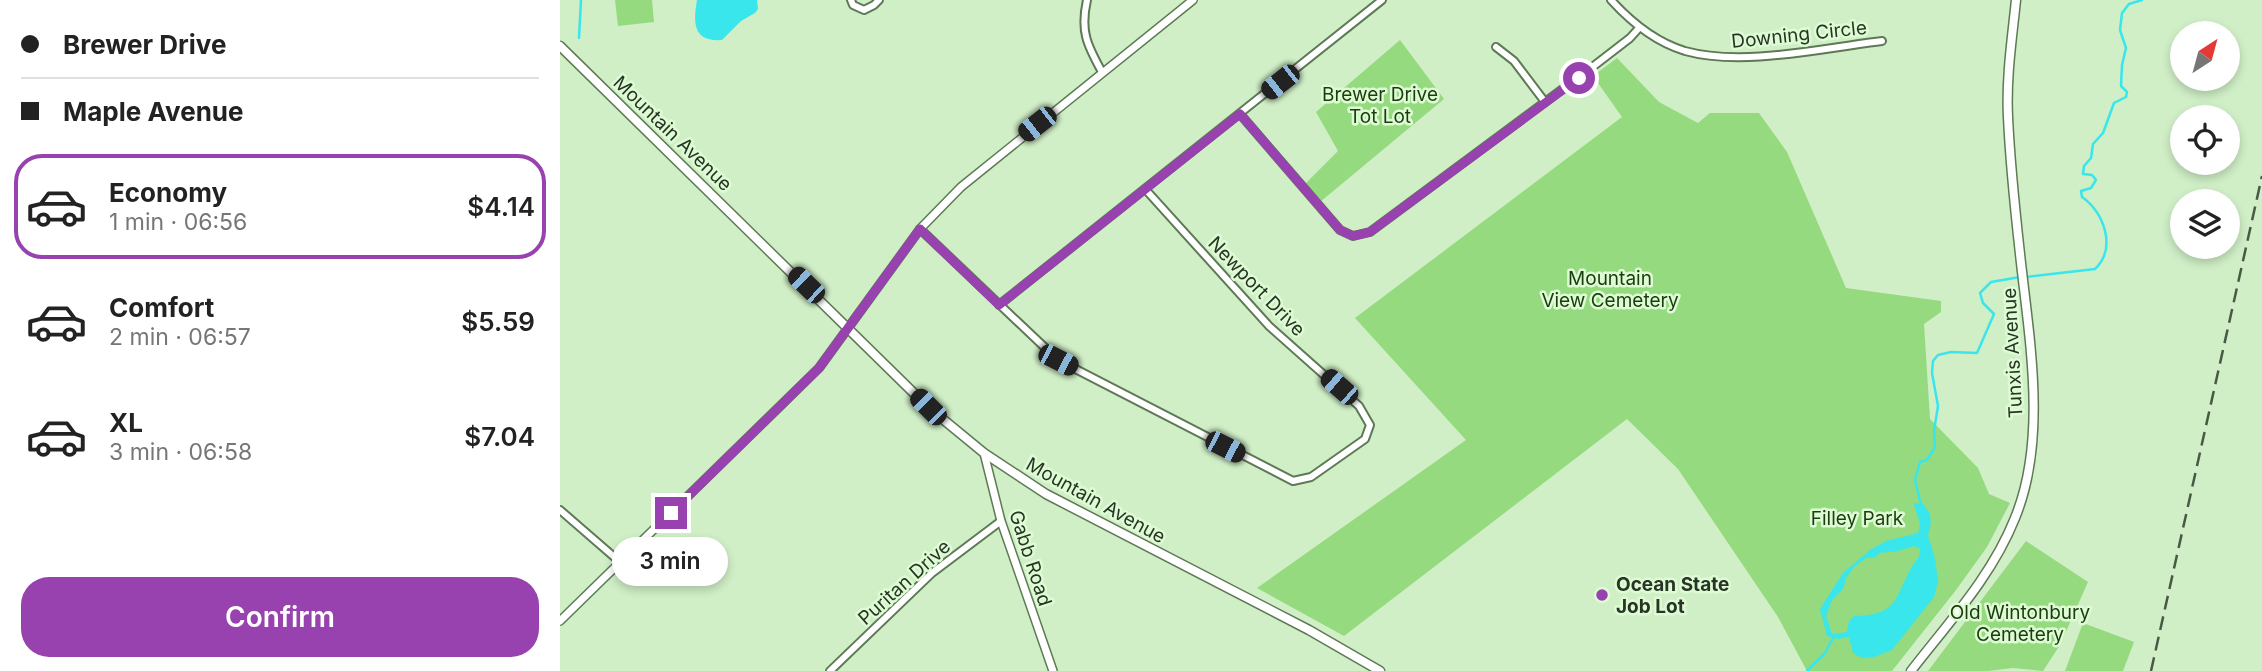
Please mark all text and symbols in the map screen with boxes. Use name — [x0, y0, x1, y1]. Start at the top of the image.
street label: Downing Circle — [1730, 16, 1868, 53]
north arrow — [2170, 21, 2240, 91]
map controls — [2170, 21, 2240, 259]
text: Brewer Drive — [63, 29, 226, 60]
car — [1257, 61, 1304, 103]
route start — [1563, 62, 1595, 94]
street label: Mountain Avenue — [609, 71, 737, 196]
park label: Brewer Drive Tot Lot — [1322, 83, 1438, 128]
text: Maple Avenue — [63, 96, 244, 127]
car — [1014, 103, 1061, 145]
button: locate — [2170, 105, 2240, 175]
icon: car — [25, 175, 88, 238]
text: Economy — [109, 177, 227, 208]
button: layers — [2170, 189, 2240, 259]
text: $4.14 — [467, 191, 535, 222]
text: 1 min · 06:56 — [109, 208, 247, 236]
street label: Newport Drive — [1203, 232, 1310, 341]
car — [784, 263, 829, 307]
park label: Mountain View Cemetery — [1541, 267, 1679, 312]
street label: Tunxis Avenue — [1998, 287, 2027, 419]
icon: car — [25, 290, 88, 353]
text: Comfort — [109, 292, 214, 323]
text: $5.59 — [461, 306, 535, 337]
text: 2 min · 06:57 — [109, 323, 251, 351]
car — [1035, 341, 1082, 379]
car — [1317, 365, 1362, 409]
car — [906, 385, 951, 429]
icon: car — [25, 405, 88, 468]
text: XL — [109, 407, 143, 438]
text: $7.04 — [464, 421, 535, 452]
car — [1202, 428, 1249, 466]
text: 3 min · 06:58 — [109, 438, 252, 466]
street label: Mountain Avenue — [1022, 453, 1170, 548]
route end — [655, 497, 687, 529]
street label: Gabb Road — [1004, 507, 1057, 609]
park label: Filley Park — [1811, 507, 1904, 530]
street label: Puritan Drive — [853, 535, 955, 630]
callout: 3 min — [613, 538, 729, 586]
text: 3 min — [639, 547, 701, 575]
place label: Ocean State Job Lot — [1616, 573, 1729, 618]
button: Confirm — [21, 577, 539, 657]
marker: Ocean State Job Lot — [1594, 587, 1610, 603]
park label: Old Wintonbury Cemetery — [1950, 601, 2090, 646]

